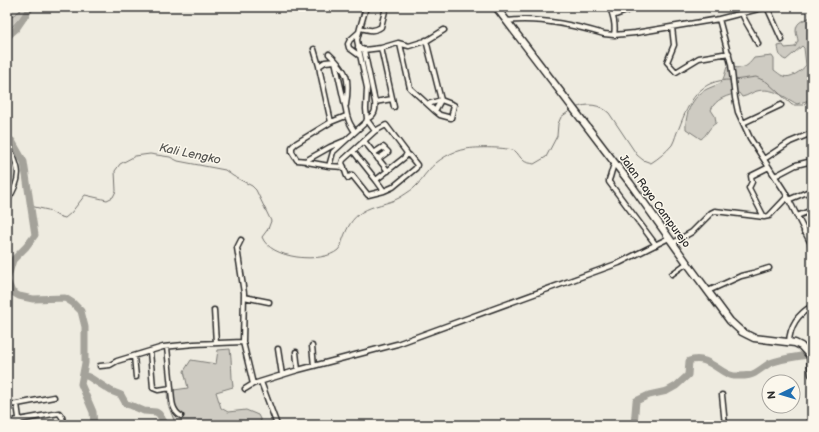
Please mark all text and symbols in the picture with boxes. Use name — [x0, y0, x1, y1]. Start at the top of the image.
water label: Kali Lengko — [158, 140, 222, 168]
street label: Jalan Raya Campurejo — [617, 152, 693, 250]
north arrow — [761, 374, 801, 414]
text: N — [765, 390, 778, 400]

